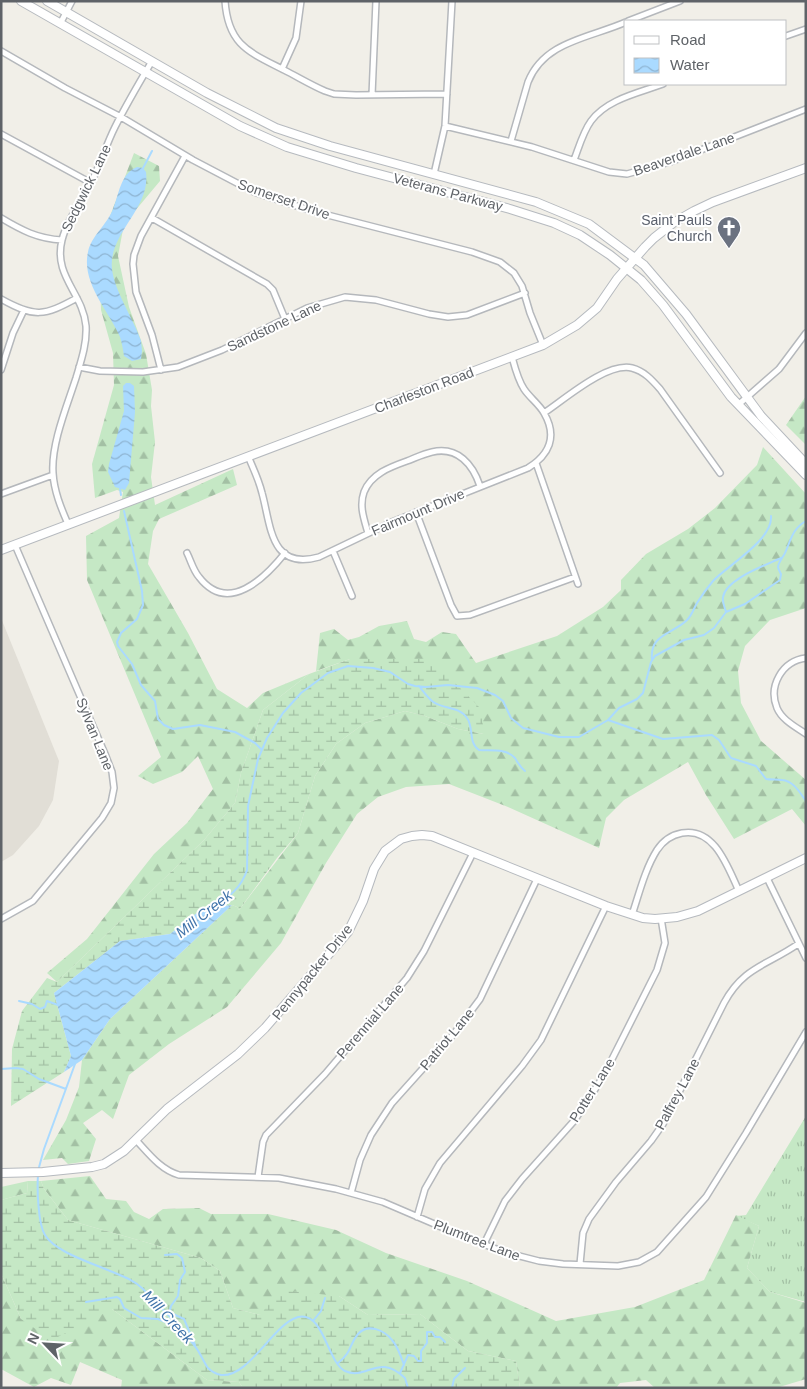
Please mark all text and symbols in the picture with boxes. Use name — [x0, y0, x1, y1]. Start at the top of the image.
legend — [624, 20, 787, 85]
text: Road — [670, 31, 706, 48]
text: Water — [670, 56, 709, 73]
street label: Beaverdale Lane — [631, 129, 737, 179]
street label: Sedgwick Lane — [58, 142, 114, 234]
street label: Veterans Parkway — [391, 170, 505, 214]
street label: Somerset Drive — [236, 176, 332, 222]
place label: Saint Pauls Church — [641, 212, 712, 244]
church icon: Saint Pauls Church — [716, 215, 742, 249]
street label: Sandstone Lane — [224, 297, 324, 355]
street label: Charleston Road — [372, 364, 476, 416]
street label: Fairmount Drive — [369, 485, 467, 539]
street label: Sylvan Lane — [73, 695, 117, 773]
water label: Mill Creek — [172, 885, 236, 941]
street label: Pennypacker Drive — [269, 921, 356, 1023]
street label: Perennial Lane — [333, 980, 407, 1062]
street label: Patriot Lane — [417, 1005, 478, 1073]
street label: Potter Lane — [566, 1055, 618, 1125]
street label: Palfrey Lane — [651, 1055, 703, 1132]
street label: Plumtree Lane — [432, 1216, 523, 1264]
water label: Mill Creek — [139, 1286, 198, 1348]
north arrow — [20, 1319, 70, 1369]
text: N — [24, 1331, 43, 1346]

